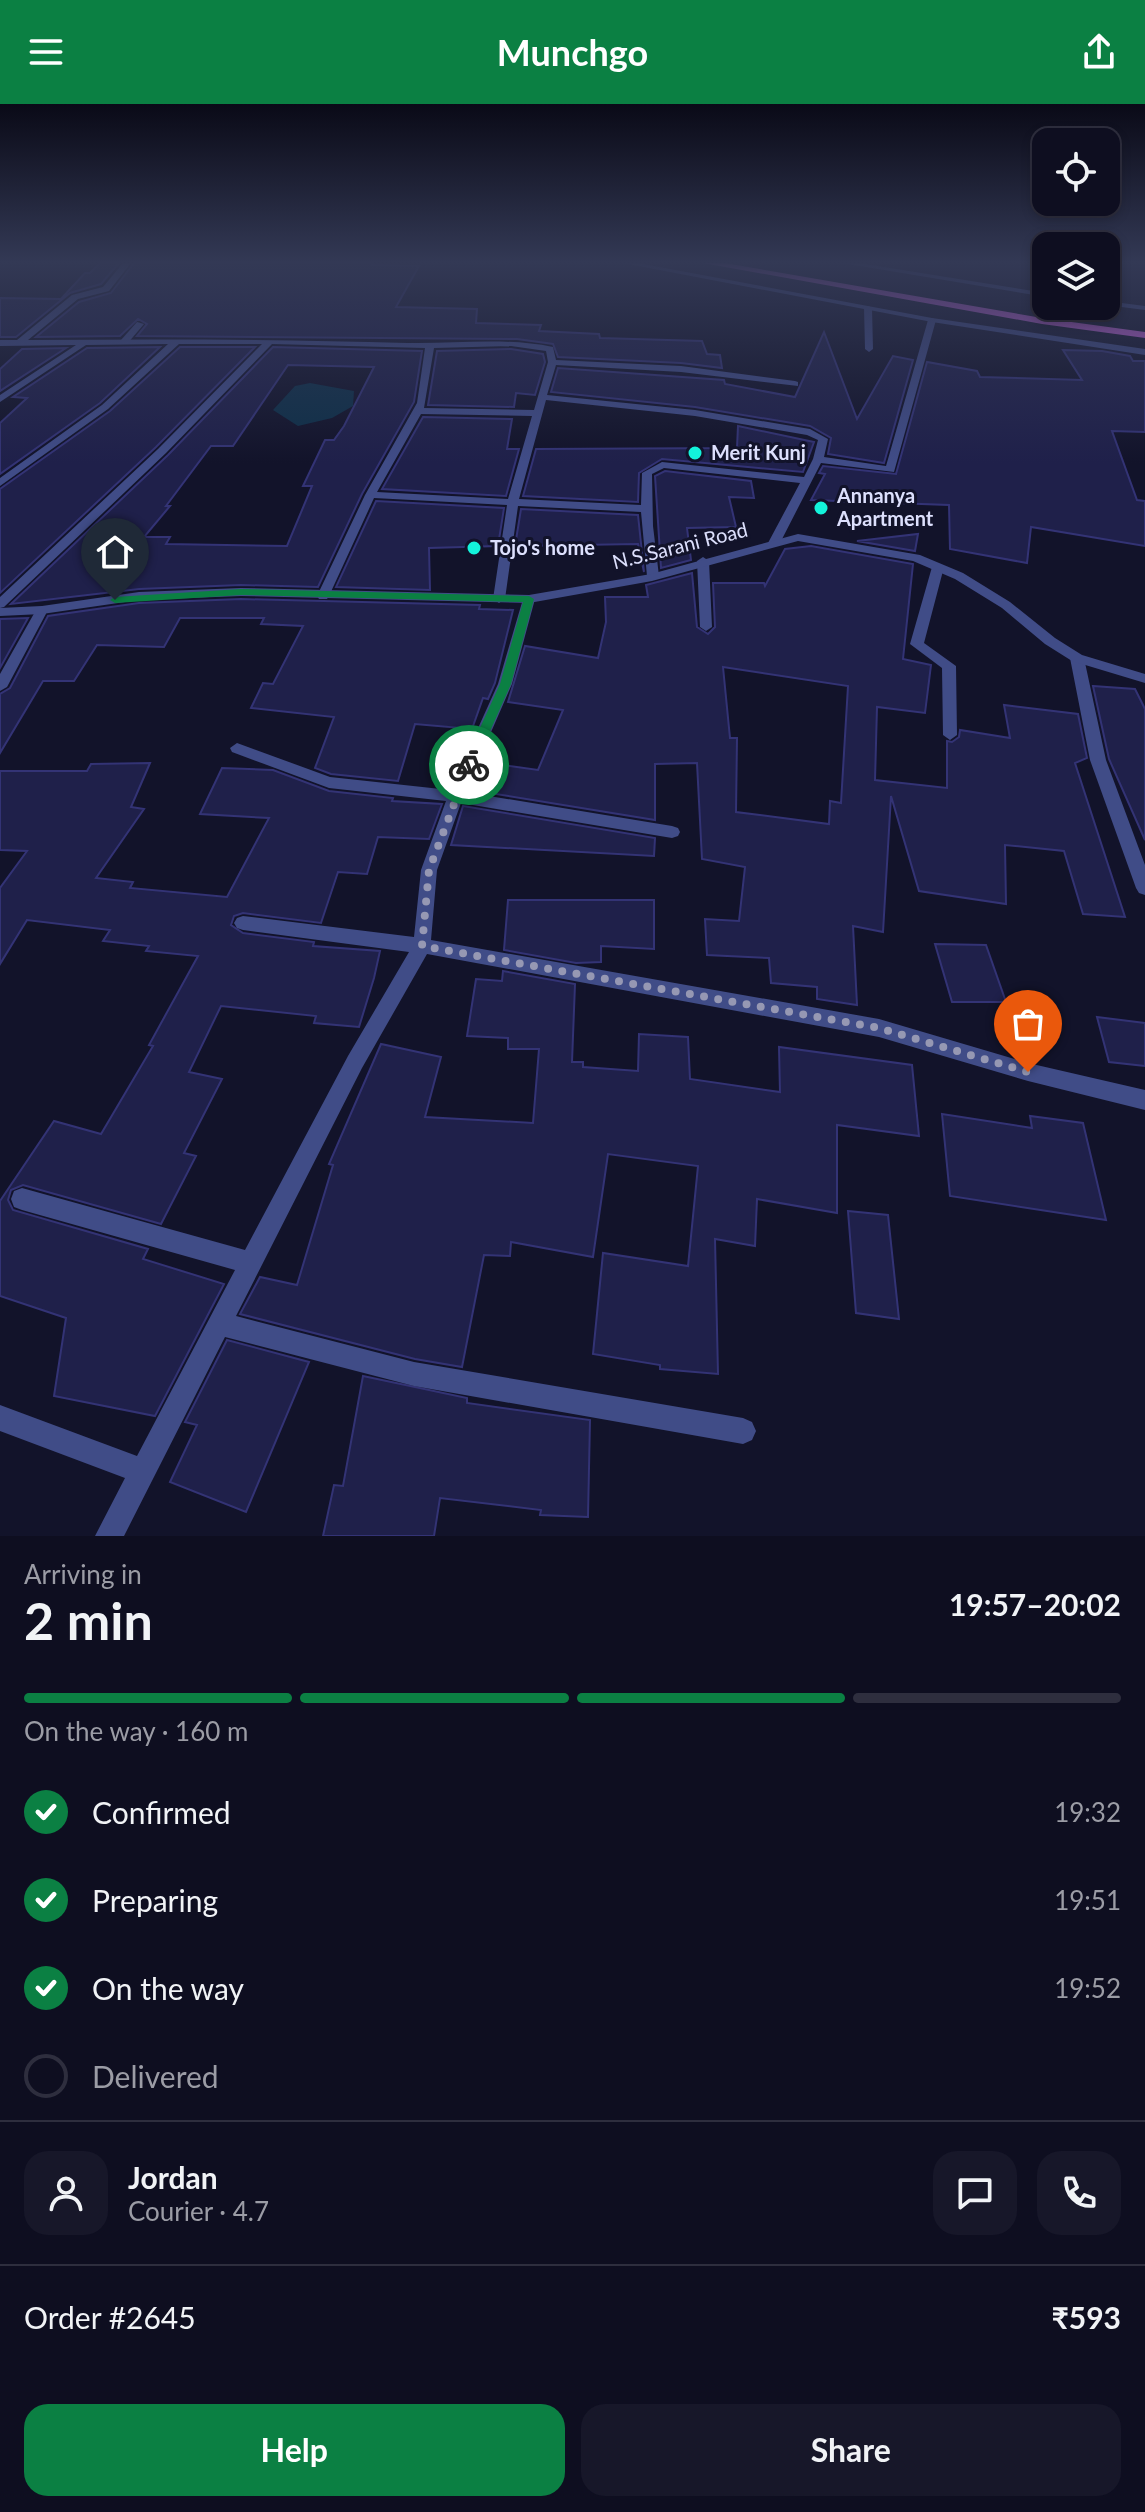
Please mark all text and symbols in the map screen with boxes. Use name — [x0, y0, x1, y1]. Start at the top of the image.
icon: menu — [24, 30, 68, 74]
text: Munchgo — [497, 30, 648, 74]
icon: share — [1077, 30, 1121, 74]
map controls — [1032, 128, 1120, 320]
button: locate — [1032, 128, 1120, 216]
button: layers — [1032, 232, 1120, 320]
place label: Merit Kunj — [711, 440, 806, 464]
marker: Merit Kunj — [686, 444, 704, 462]
place label: Annanya Apartment — [836, 483, 934, 530]
marker: Annanya Apartment — [812, 499, 830, 517]
street label: N.S.Sarani Road — [610, 517, 750, 573]
pin — [81, 518, 149, 600]
icon: home — [93, 530, 137, 574]
place label: Tojo's home — [490, 535, 595, 559]
marker: Tojo's home — [465, 539, 483, 557]
courier — [429, 725, 509, 805]
icon: bike — [447, 743, 491, 787]
pin — [994, 990, 1062, 1072]
icon: bag — [1006, 1002, 1050, 1046]
text: Arriving in — [24, 1558, 142, 1590]
text: 19:57–20:02 — [949, 1586, 1121, 1622]
text: 2 min — [24, 1589, 153, 1651]
text: On the way · 160 m — [24, 1715, 248, 1747]
icon: check — [24, 1790, 68, 1834]
text: Confirmed — [92, 1794, 231, 1830]
text: 19:32 — [1054, 1796, 1121, 1828]
icon: check — [24, 1878, 68, 1922]
text: Preparing — [92, 1882, 218, 1918]
text: 19:51 — [1054, 1884, 1121, 1916]
icon: check — [24, 1966, 68, 2010]
text: On the way — [92, 1970, 244, 2006]
text: 19:52 — [1054, 1972, 1121, 2004]
text: Delivered — [92, 2058, 219, 2094]
button: person — [24, 2151, 108, 2235]
button: chat — [933, 2151, 1017, 2235]
button: phone — [1037, 2151, 1121, 2235]
text: Jordan — [128, 2159, 218, 2195]
text: Courier · 4.7 — [128, 2195, 269, 2227]
text: Order #2645 — [24, 2299, 196, 2335]
text: ₹593 — [1051, 2299, 1121, 2335]
button: Help — [24, 2404, 565, 2496]
button: Share — [581, 2404, 1121, 2496]

